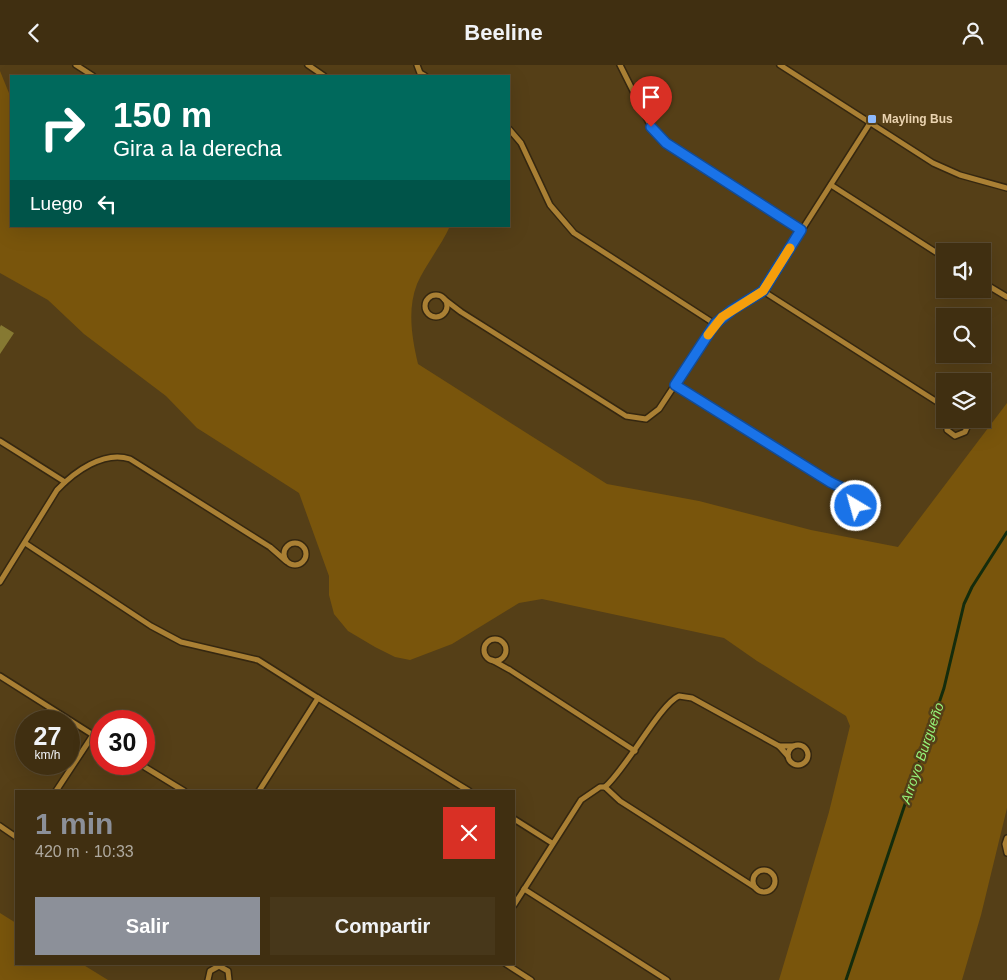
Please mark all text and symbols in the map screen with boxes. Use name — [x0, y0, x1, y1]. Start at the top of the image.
icon: back — [20, 19, 48, 47]
icon: person — [959, 19, 987, 47]
text: Beeline — [464, 20, 543, 45]
pin — [630, 76, 672, 127]
icon: arrive — [637, 83, 665, 111]
icon: right — [30, 95, 95, 160]
text: 150 m — [113, 95, 212, 134]
place label: Mayling Bus — [882, 112, 953, 126]
marker: Mayling Bus — [866, 113, 878, 125]
text: Gira a la derecha — [113, 136, 282, 161]
icon: left — [93, 190, 121, 218]
text: Luego — [30, 193, 83, 214]
map controls — [936, 243, 991, 428]
button: sound — [936, 243, 991, 298]
button: search — [936, 308, 991, 363]
button: layers — [936, 373, 991, 428]
position arrow — [829, 479, 881, 531]
water label: Arroyo Burgueño — [897, 700, 947, 807]
speed limit sign: 30 — [90, 710, 155, 775]
text: 27 — [34, 722, 61, 750]
text: km/h — [34, 748, 61, 762]
text: 1 min — [35, 807, 113, 840]
button: close — [443, 807, 495, 859]
text: 420 m · 10:33 — [35, 843, 134, 860]
button: Salir — [35, 897, 260, 955]
button: Compartir — [270, 897, 495, 955]

